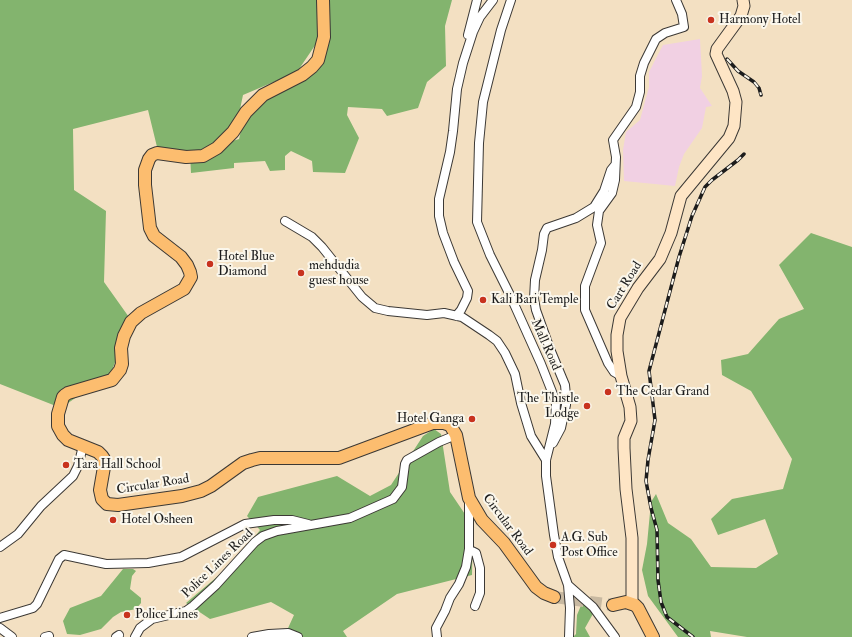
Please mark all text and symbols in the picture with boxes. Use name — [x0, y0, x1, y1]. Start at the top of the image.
place label: Harmony Hotel — [719, 12, 801, 28]
marker: Harmony Hotel — [706, 15, 716, 25]
place label: Hotel Blue Diamond — [218, 249, 274, 280]
place label: mehdudia guest house — [309, 258, 369, 289]
marker: Hotel Blue Diamond — [205, 259, 215, 269]
street label: Cart Road — [604, 259, 646, 313]
marker: mehdudia guest house — [296, 268, 306, 278]
place label: Kali Bari Temple — [491, 292, 579, 308]
marker: Kali Bari Temple — [478, 295, 488, 305]
street label: Mall Road — [527, 317, 563, 373]
place label: The Cedar Grand — [616, 384, 709, 400]
marker: The Cedar Grand — [603, 387, 613, 397]
place label: The Thistle Lodge — [517, 391, 579, 422]
marker: The Thistle Lodge — [582, 401, 592, 411]
place label: Hotel Ganga — [397, 411, 464, 427]
marker: Hotel Ganga — [467, 414, 477, 424]
place label: Tara Hall School — [74, 457, 161, 473]
marker: Tara Hall School — [61, 460, 71, 470]
street label: Circular Road — [116, 472, 190, 498]
street label: Circular Road — [479, 491, 535, 559]
place label: Hotel Osheen — [121, 512, 193, 528]
marker: Hotel Osheen — [108, 515, 118, 525]
street label: Police Lines Road — [179, 526, 257, 602]
place label: A.G. Sub Post Office — [561, 530, 618, 561]
marker: A.G. Sub Post Office — [548, 540, 558, 550]
place label: Police Lines — [135, 607, 198, 623]
marker: Police Lines — [122, 610, 132, 620]

